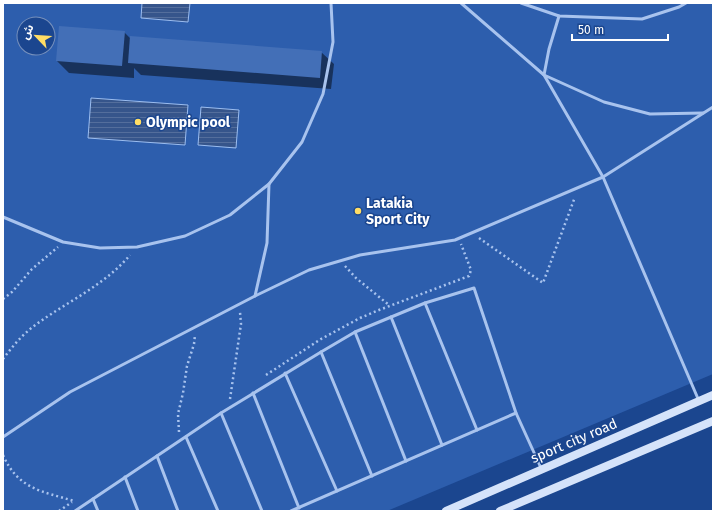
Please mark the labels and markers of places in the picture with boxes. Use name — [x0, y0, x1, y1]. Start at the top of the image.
place label: Olympic pool — [146, 114, 231, 131]
marker: Olympic pool — [133, 117, 143, 127]
place label: Latakia Sport City — [366, 195, 430, 228]
marker: Latakia Sport City — [353, 206, 363, 216]

